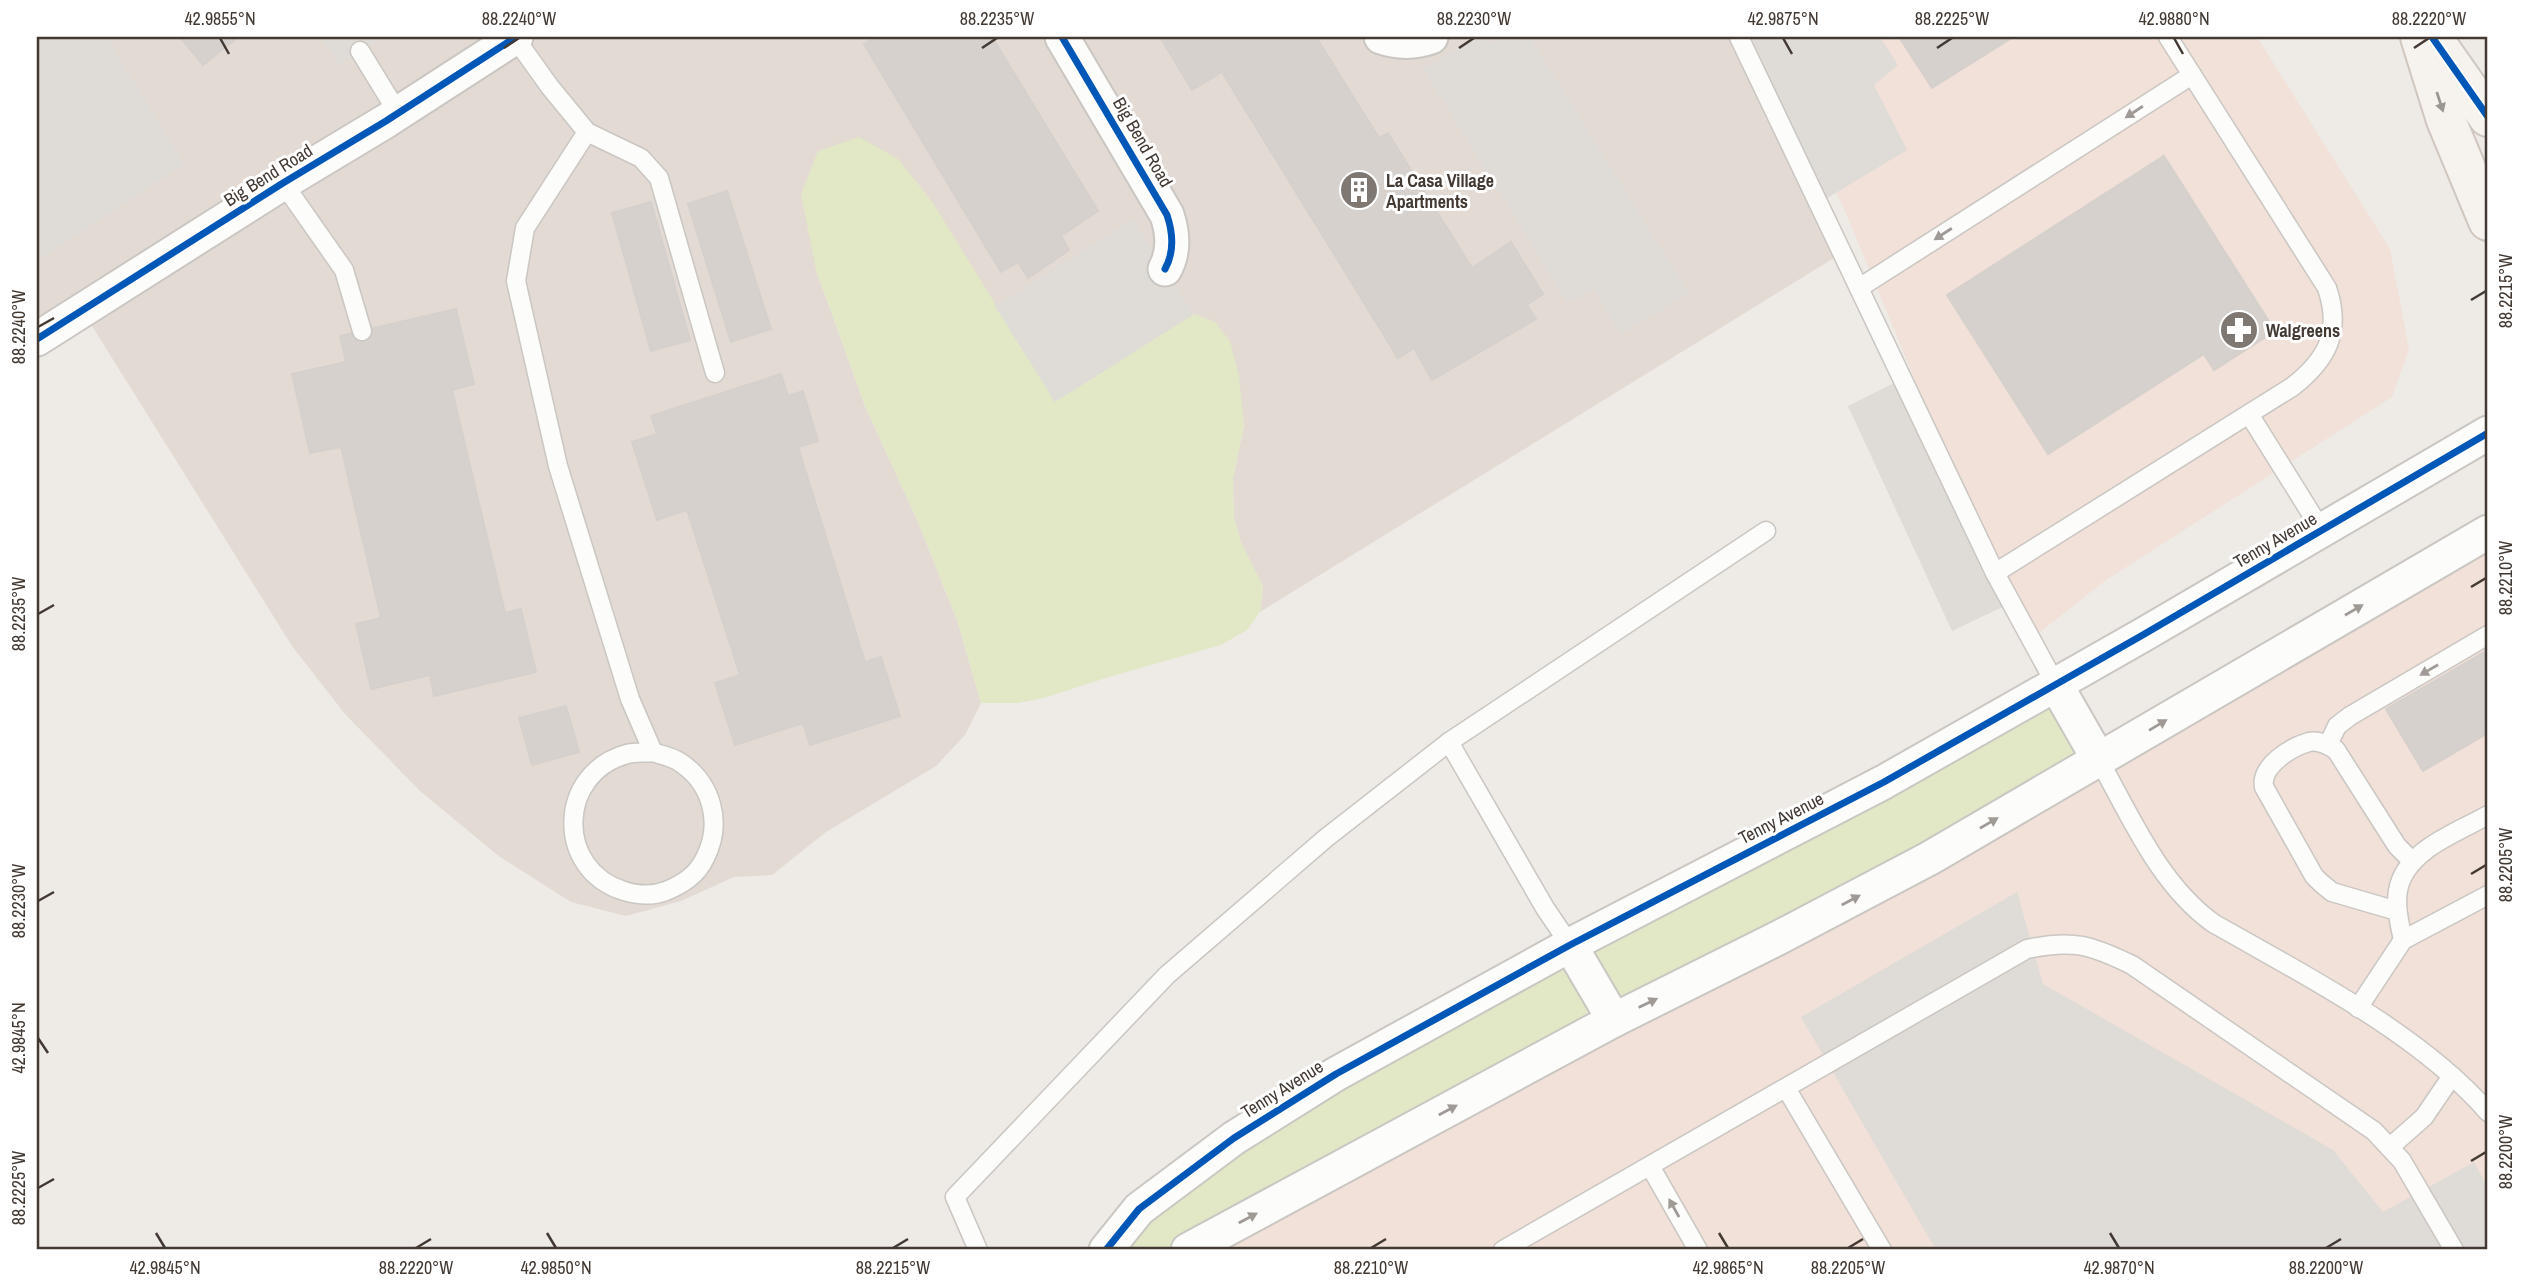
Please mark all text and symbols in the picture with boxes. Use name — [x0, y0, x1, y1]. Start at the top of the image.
text: 42.9855°N — [184, 6, 256, 31]
text: 88.2240°W — [482, 6, 556, 31]
text: 88.2235°W — [960, 6, 1034, 31]
text: 88.2230°W — [1437, 6, 1511, 31]
text: 42.9875°N — [1747, 6, 1819, 31]
text: 88.2225°W — [1915, 6, 1989, 31]
text: 42.9880°N — [2138, 6, 2210, 31]
text: 88.2220°W — [2392, 6, 2466, 31]
one-way arrow — [2436, 91, 2446, 112]
street label: Big Bend Road — [1107, 92, 1179, 192]
one-way arrow — [2125, 105, 2144, 118]
street label: Big Bend Road — [219, 138, 317, 212]
place label: La Casa Village Apartments — [1386, 168, 1494, 214]
building icon: La Casa Village Apartments — [1338, 169, 1380, 211]
one-way arrow — [1933, 228, 1952, 241]
text: 88.2215°W — [2493, 254, 2518, 328]
text: 88.2240°W — [6, 290, 31, 364]
pharmacy icon: Walgreens — [2218, 309, 2260, 351]
place label: Walgreens — [2266, 318, 2340, 343]
street label: Tenny Avenue — [2229, 506, 2321, 574]
text: 88.2210°W — [2493, 541, 2518, 615]
text: 88.2235°W — [6, 577, 31, 651]
one-way arrow — [2345, 604, 2364, 617]
one-way arrow — [2420, 663, 2439, 676]
one-way arrow — [2148, 719, 2167, 731]
street label: Tenny Avenue — [1734, 786, 1828, 850]
one-way arrow — [1979, 817, 1998, 830]
text: 88.2205°W — [2493, 828, 2518, 902]
text: 88.2230°W — [6, 864, 31, 938]
one-way arrow — [1841, 894, 1861, 905]
one-way arrow — [1638, 997, 1658, 1008]
text: 42.9845°N — [6, 1002, 31, 1074]
street label: Tenny Avenue — [1236, 1054, 1328, 1124]
one-way arrow — [1438, 1104, 1458, 1116]
text: 88.2200°W — [2493, 1115, 2518, 1189]
text: 88.2225°W — [6, 1151, 31, 1225]
one-way arrow — [1668, 1198, 1680, 1218]
one-way arrow — [1238, 1212, 1257, 1224]
text: 42.9845°N — [129, 1255, 201, 1280]
text: 88.2220°W — [379, 1255, 453, 1280]
text: 42.9850°N — [520, 1255, 592, 1280]
text: 88.2215°W — [856, 1255, 930, 1280]
text: 88.2210°W — [1334, 1255, 1408, 1280]
text: 42.9865°N — [1692, 1255, 1764, 1280]
text: 88.2205°W — [1811, 1255, 1885, 1280]
text: 42.9870°N — [2083, 1255, 2155, 1280]
text: 88.2200°W — [2289, 1255, 2363, 1280]

